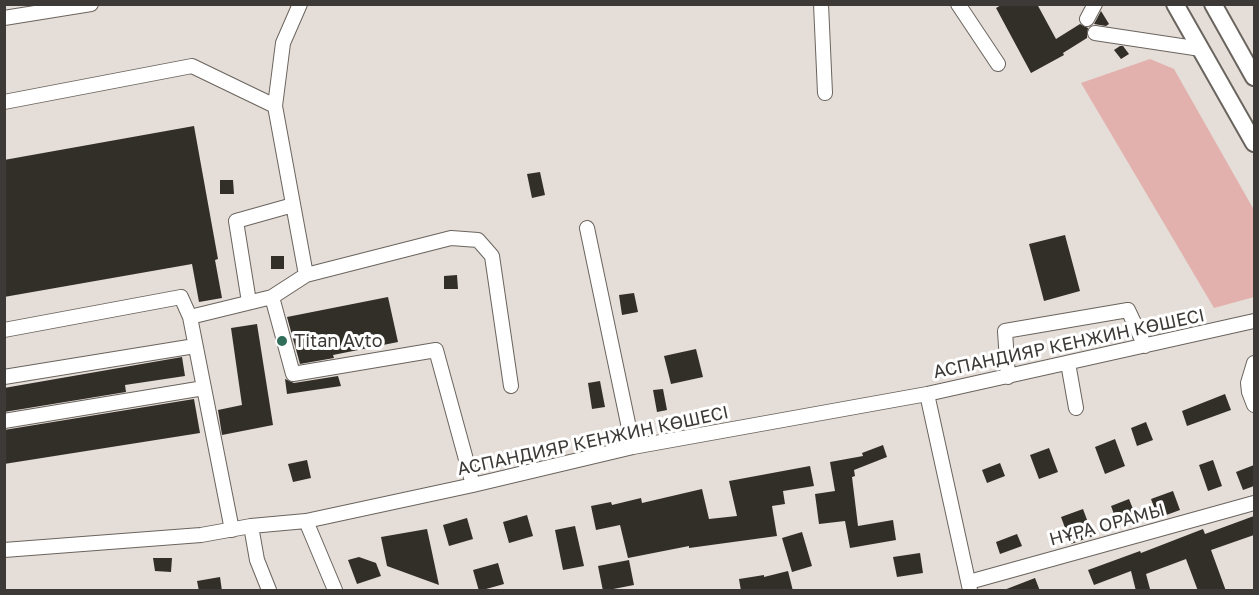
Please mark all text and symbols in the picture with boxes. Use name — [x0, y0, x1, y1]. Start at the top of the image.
street label: АСПАНДИЯР КЕНЖИН КӨШЕСІ — [931, 305, 1207, 383]
place label: Titan Avto — [294, 330, 383, 352]
marker: Titan Avto — [275, 334, 289, 348]
street label: АСПАНДИЯР КЕНЖИН КӨШЕСІ — [455, 402, 731, 480]
street label: НҰРА ОРАМЫ — [1047, 499, 1167, 551]

